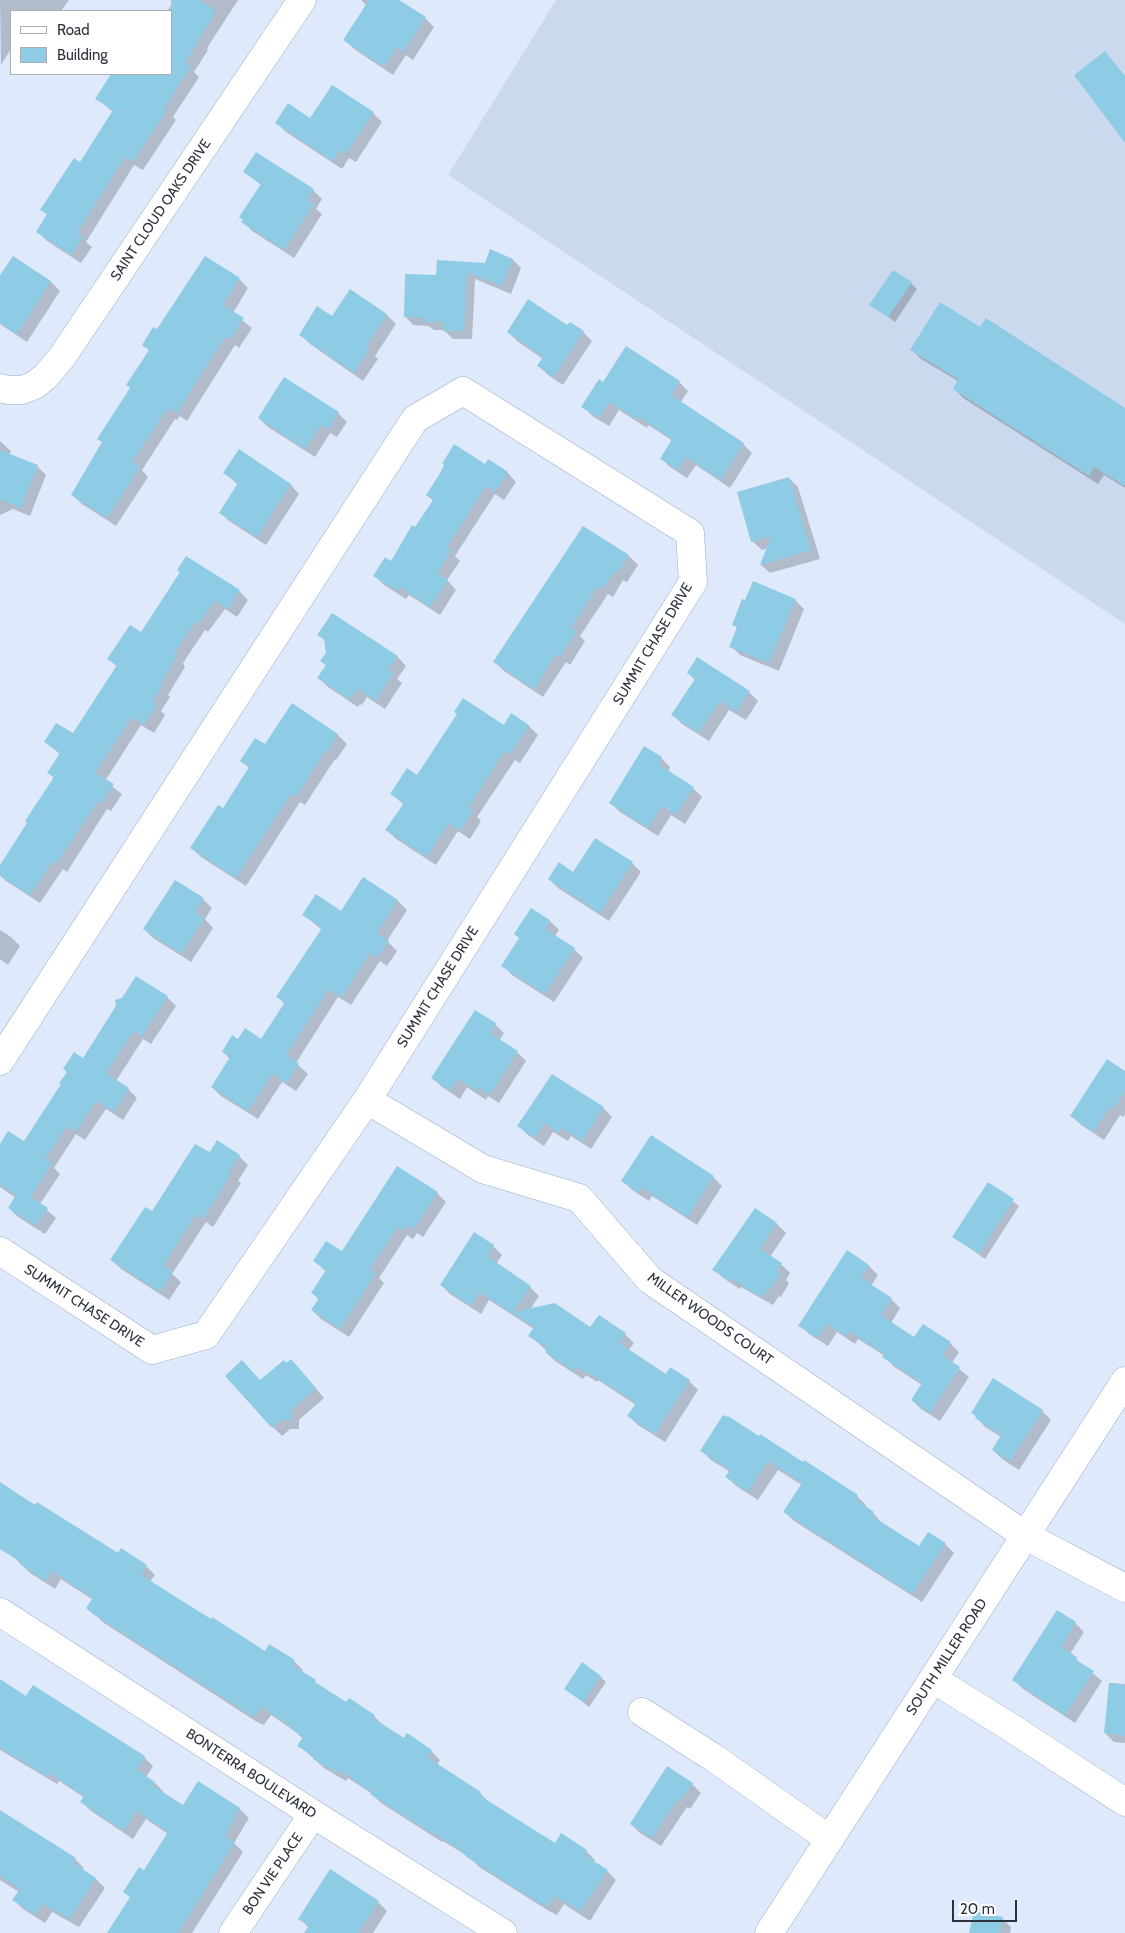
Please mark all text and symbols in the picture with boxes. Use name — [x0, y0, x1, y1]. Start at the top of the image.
legend — [10, 10, 172, 75]
text: Road — [57, 21, 90, 39]
text: Building — [57, 46, 108, 64]
street label: SAINT CLOUD OAKS DRIVE — [107, 136, 215, 284]
street label: SUMMIT CHASE DRIVE — [610, 580, 696, 708]
street label: SUMMIT CHASE DRIVE — [394, 923, 482, 1051]
street label: SUMMIT CHASE DRIVE — [21, 1261, 147, 1351]
street label: MILLER WOODS COURT — [644, 1269, 776, 1369]
street label: SOUTH MILLER ROAD — [903, 1596, 991, 1718]
street label: BONTERRA BOULEVARD — [183, 1726, 319, 1822]
street label: BON VIE PLACE — [239, 1830, 307, 1918]
scale bar — [955, 1890, 1020, 1922]
text: 20 m — [960, 1900, 995, 1918]

